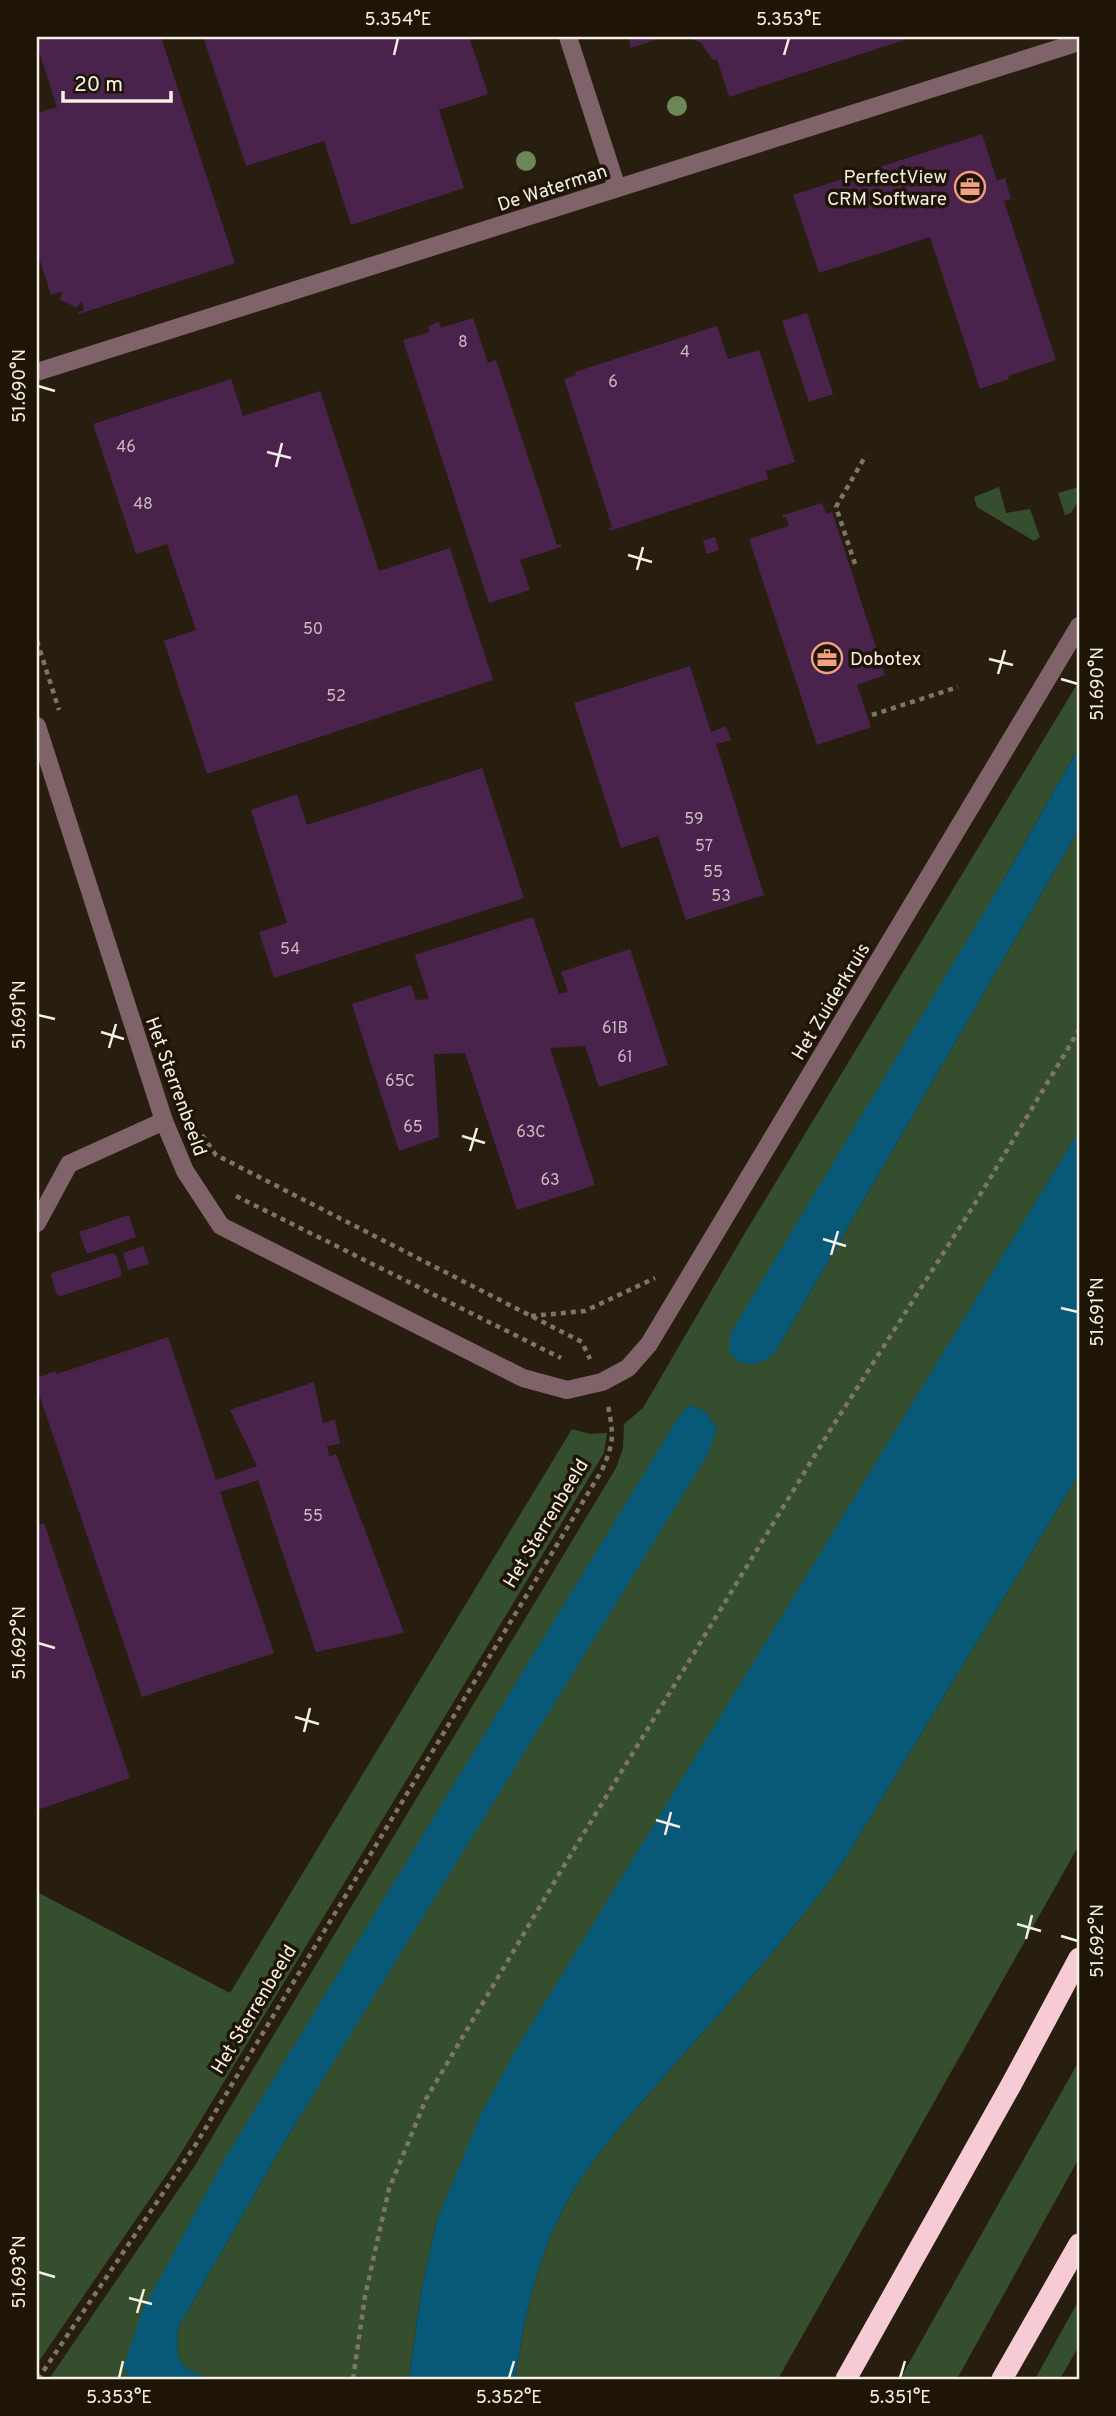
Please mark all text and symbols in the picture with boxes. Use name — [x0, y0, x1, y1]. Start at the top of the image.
text: 5.354°E — [365, 9, 431, 32]
text: 5.353°E — [756, 9, 822, 32]
scale bar — [63, 60, 172, 104]
text: 20 m — [74, 72, 123, 99]
street label: De Waterman — [495, 160, 611, 218]
place label: PerfectView CRM Software — [827, 166, 947, 212]
office icon: PerfectView CRM Software — [953, 170, 987, 204]
house number: 8 — [458, 333, 468, 353]
house number: 4 — [680, 343, 690, 363]
text: 51.690°N — [9, 349, 32, 423]
house number: 6 — [608, 373, 618, 393]
house number: 46 — [116, 438, 136, 458]
house number: 48 — [133, 495, 153, 515]
house number: 50 — [303, 620, 323, 640]
office icon: Dobotex — [810, 641, 844, 675]
text: 51.690°N — [1087, 647, 1110, 721]
place label: Dobotex — [850, 648, 921, 672]
house number: 52 — [326, 687, 346, 707]
house number: 59 — [684, 810, 704, 830]
house number: 57 — [695, 837, 713, 857]
house number: 55 — [703, 863, 723, 883]
house number: 53 — [711, 887, 731, 907]
street label: Het Zuiderkruis — [787, 939, 876, 1065]
house number: 54 — [280, 940, 300, 960]
text: 51.691°N — [9, 980, 32, 1050]
street label: Het Sterrenbeeld — [139, 1014, 211, 1160]
house number: 61B — [602, 1019, 628, 1039]
house number: 61 — [617, 1048, 633, 1068]
house number: 65C — [385, 1072, 415, 1092]
house number: 65 — [403, 1118, 423, 1138]
house number: 63C — [516, 1123, 546, 1143]
house number: 63 — [540, 1171, 560, 1191]
text: 51.691°N — [1087, 1277, 1110, 1347]
street label: Het Sterrenbeeld — [499, 1455, 595, 1593]
house number: 55 — [303, 1507, 323, 1527]
text: 51.692°N — [9, 1606, 32, 1680]
text: 51.692°N — [1087, 1904, 1110, 1978]
street label: Het Sterrenbeeld — [207, 1941, 303, 2079]
text: 51.693°N — [9, 2235, 32, 2309]
text: 5.353°E — [86, 2387, 152, 2410]
text: 5.352°E — [476, 2387, 542, 2410]
text: 5.351°E — [869, 2387, 931, 2410]

